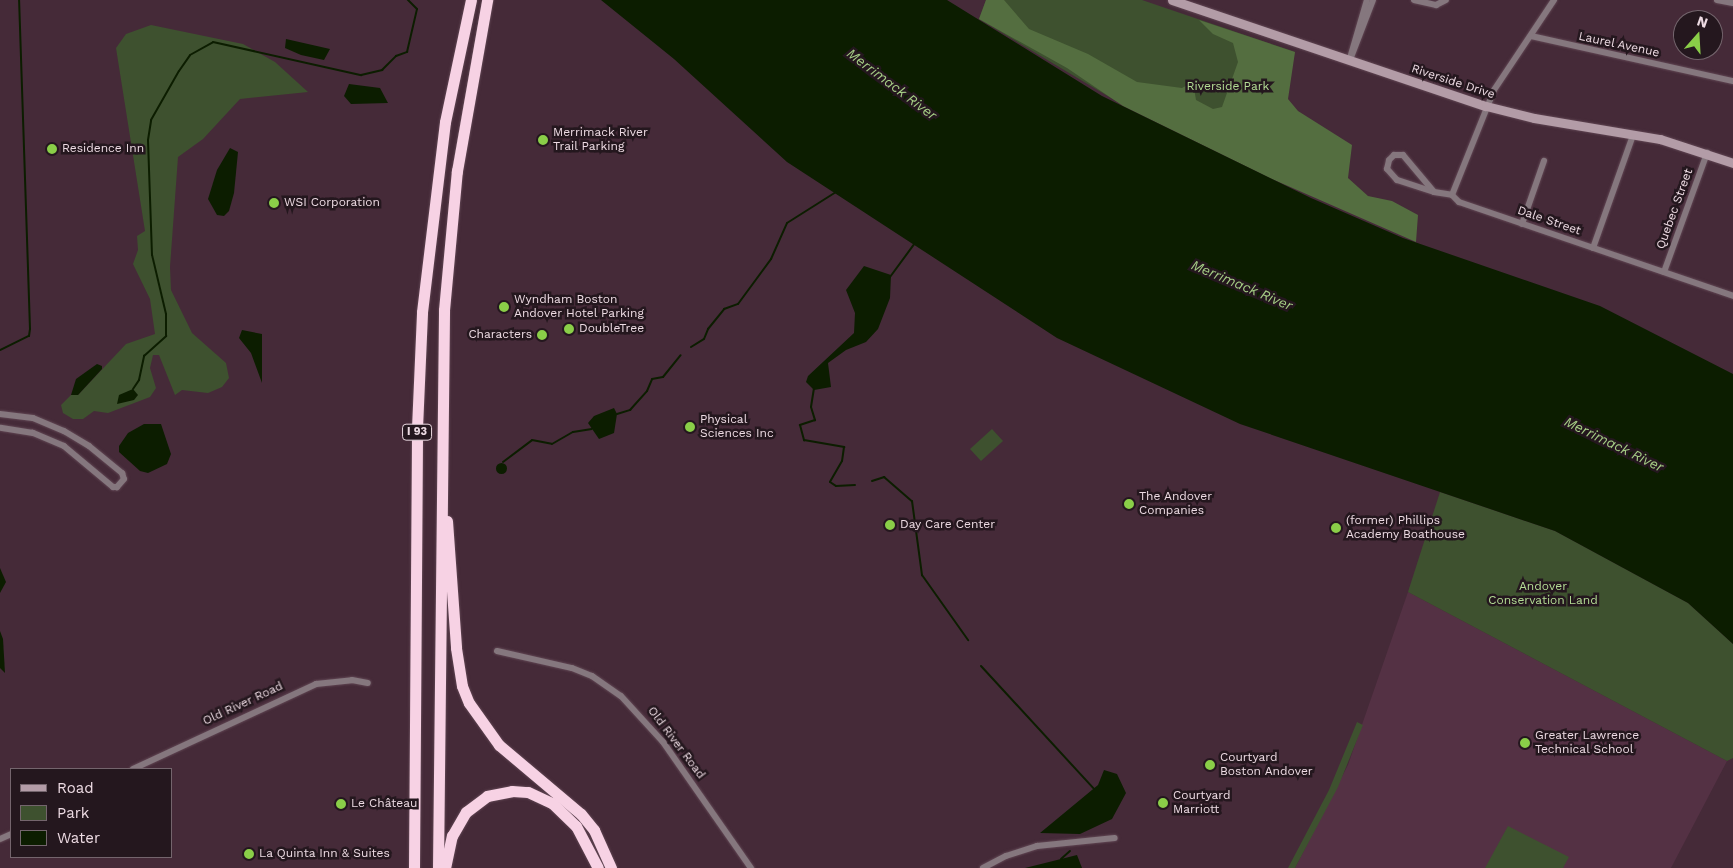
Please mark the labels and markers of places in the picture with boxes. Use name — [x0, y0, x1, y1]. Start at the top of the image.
place label: Merrimack River Trail Parking — [553, 126, 648, 154]
marker: Merrimack River Trail Parking — [537, 134, 549, 146]
place label: Residence Inn — [62, 142, 144, 156]
marker: Residence Inn — [46, 143, 58, 155]
place label: WSI Corporation — [284, 196, 380, 210]
marker: WSI Corporation — [268, 197, 280, 209]
place label: Wyndham Boston Andover Hotel Parking — [514, 293, 645, 321]
marker: Wyndham Boston Andover Hotel Parking — [498, 301, 510, 313]
place label: DoubleTree — [579, 322, 644, 336]
marker: DoubleTree — [563, 323, 575, 335]
place label: Characters — [468, 328, 532, 342]
marker: Characters — [536, 329, 548, 341]
place label: Physical Sciences Inc — [700, 413, 774, 441]
marker: Physical Sciences Inc — [684, 421, 696, 433]
place label: The Andover Companies — [1139, 490, 1213, 518]
marker: The Andover Companies — [1123, 498, 1135, 510]
place label: (former) Phillips Academy Boathouse — [1346, 514, 1465, 542]
place label: Day Care Center — [900, 518, 995, 532]
marker: Day Care Center — [884, 519, 896, 531]
marker: (former) Phillips Academy Boathouse — [1330, 522, 1342, 534]
place label: Greater Lawrence Technical School — [1535, 729, 1639, 757]
marker: Greater Lawrence Technical School — [1519, 737, 1531, 749]
place label: Courtyard Boston Andover — [1220, 751, 1313, 779]
marker: Courtyard Boston Andover — [1204, 759, 1216, 771]
place label: Courtyard Marriott — [1173, 789, 1230, 817]
place label: Le Château — [351, 797, 417, 811]
marker: Courtyard Marriott — [1157, 797, 1169, 809]
marker: Le Château — [335, 798, 347, 810]
place label: La Quinta Inn & Suites — [259, 847, 390, 861]
marker: La Quinta Inn & Suites — [243, 848, 255, 860]

